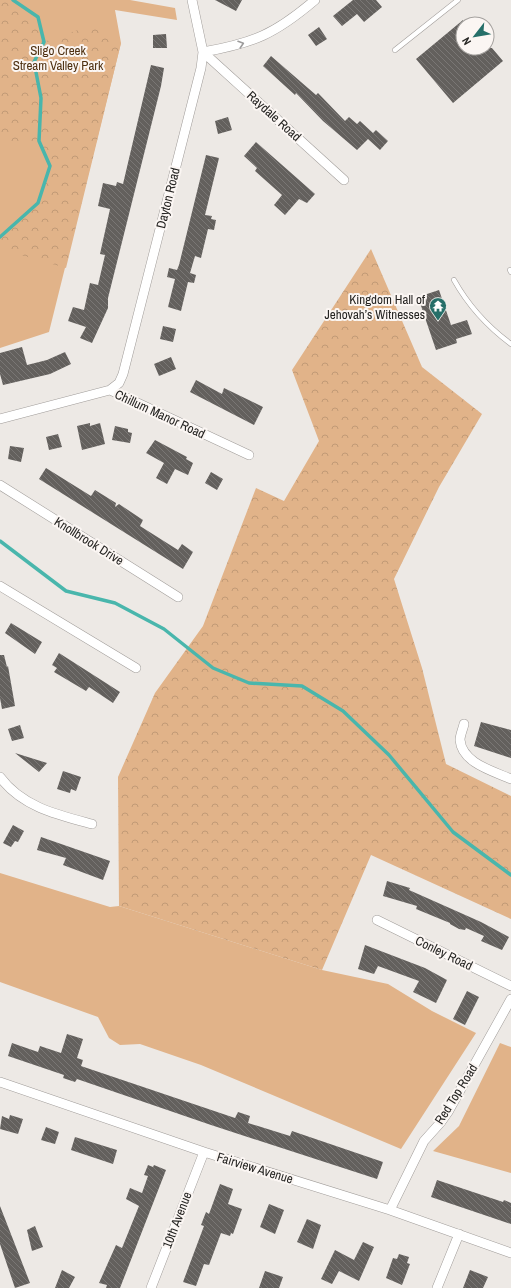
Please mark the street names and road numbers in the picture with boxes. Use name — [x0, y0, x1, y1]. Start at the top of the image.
street label: Raydale Road — [243, 87, 305, 145]
street label: Dayton Road — [152, 166, 184, 230]
street label: Chillum Manor Road — [112, 386, 208, 442]
street label: Knollbrook Drive — [51, 513, 127, 569]
street label: Conley Road — [413, 932, 475, 974]
street label: Red Top Road — [431, 1061, 481, 1127]
street label: Fairview Avenue — [215, 1148, 295, 1188]
street label: 10th Avenue — [158, 1189, 196, 1251]

